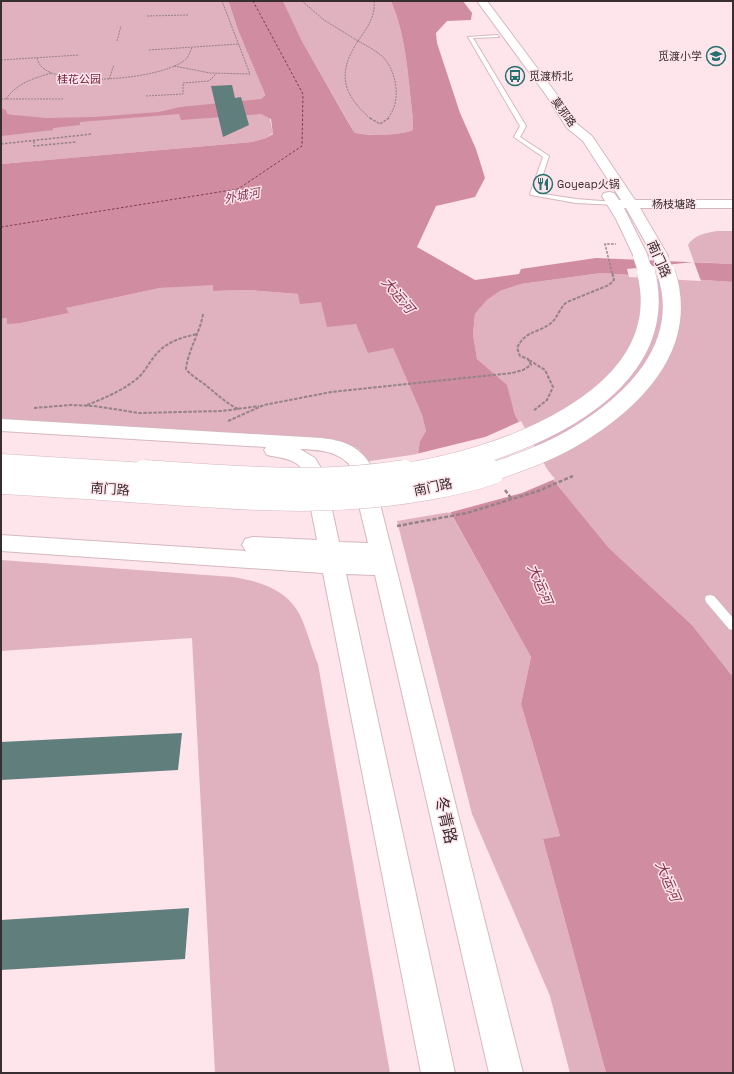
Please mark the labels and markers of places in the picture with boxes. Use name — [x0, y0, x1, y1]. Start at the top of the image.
school or university icon: 觅渡小学 — [705, 45, 727, 67]
place label: 觅渡小学 — [658, 49, 702, 63]
bus stop icon: 觅渡桥北 — [504, 65, 526, 87]
place label: 觅渡桥北 — [529, 69, 573, 83]
restaurant icon: Goyeap火锅 — [532, 173, 554, 195]
place label: Goyeap火锅 — [557, 177, 620, 191]

